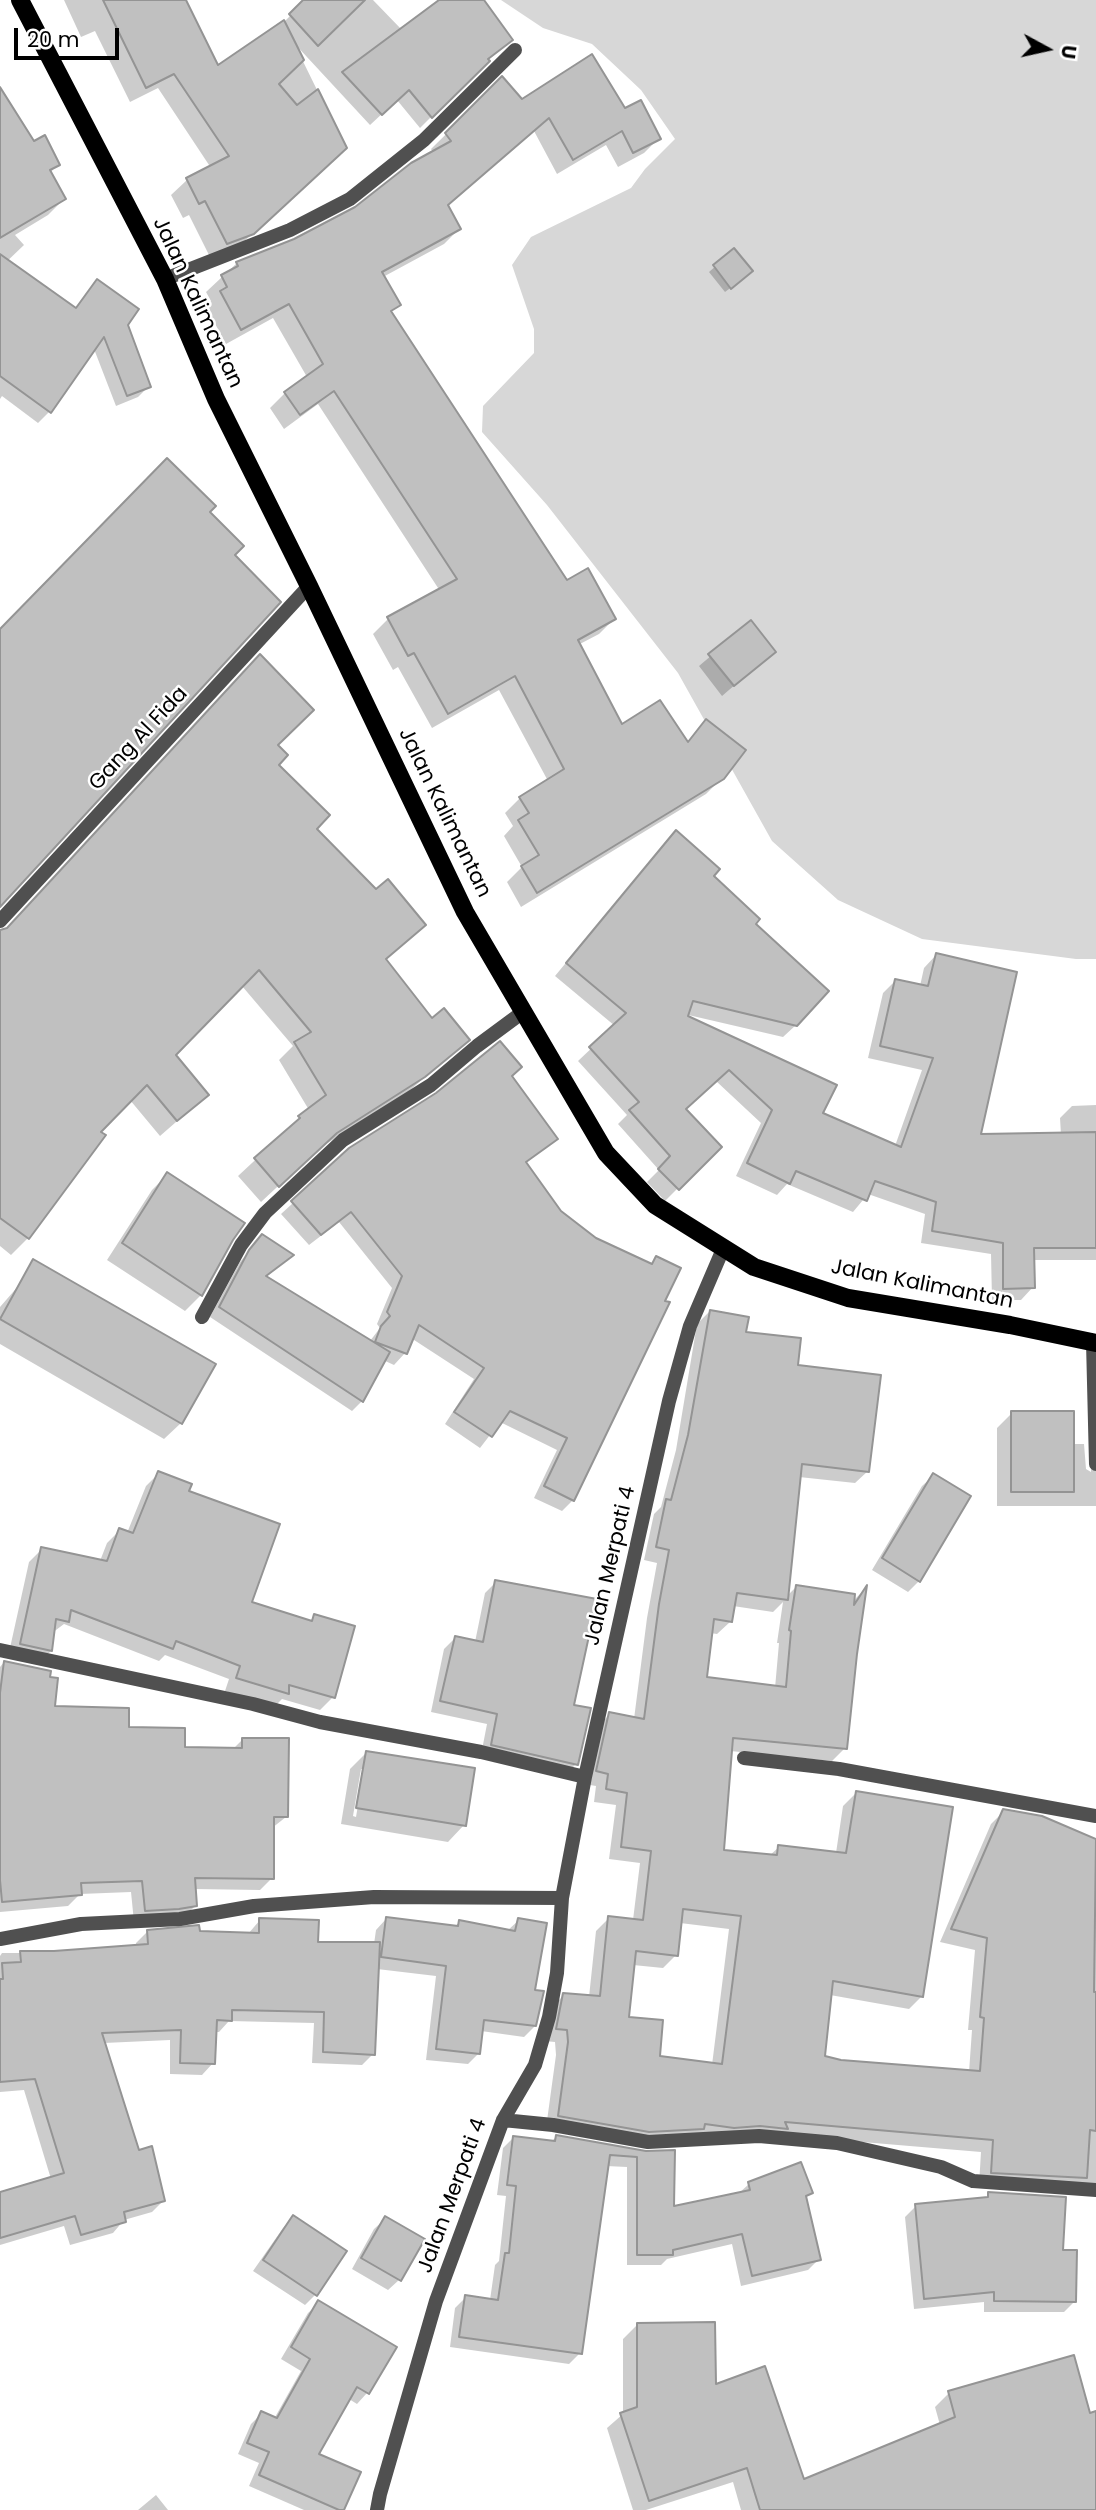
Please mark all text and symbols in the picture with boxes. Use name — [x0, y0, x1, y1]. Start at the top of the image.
scale bar — [18, 14, 122, 58]
north arrow — [1012, 14, 1082, 84]
text: 20 m — [27, 25, 80, 54]
text: U — [1054, 43, 1083, 61]
street label: Jalan Kalimantan — [146, 214, 248, 392]
street label: Gang Al Fida — [84, 682, 194, 796]
street label: Jalan Kalimantan — [392, 724, 496, 902]
street label: Jalan Kalimantan — [829, 1255, 1015, 1315]
street label: Jalan Merpati 4 — [580, 1484, 642, 1648]
street label: Jalan Merpati 4 — [413, 2115, 493, 2277]

